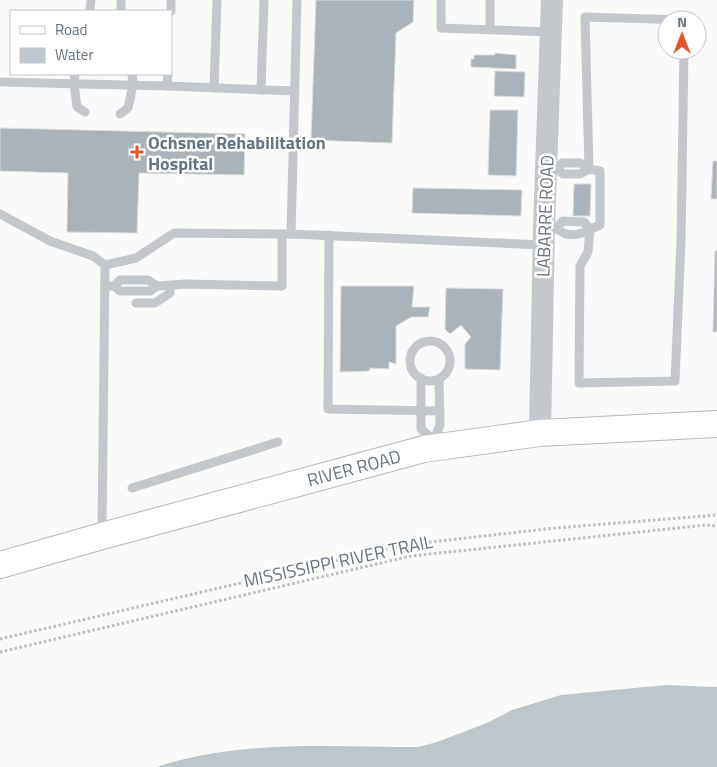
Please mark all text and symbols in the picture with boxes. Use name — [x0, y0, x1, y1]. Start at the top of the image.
legend — [10, 10, 172, 75]
north arrow — [657, 10, 707, 60]
text: N — [677, 11, 687, 32]
text: Road — [55, 18, 87, 41]
text: Water — [55, 43, 94, 66]
place label: Ochsner Rehabilitation Hospital — [148, 129, 326, 177]
marker: Ochsner Rehabilitation Hospital — [130, 145, 144, 159]
street label: LABARRE ROAD — [529, 154, 561, 278]
street label: RIVER ROAD — [304, 443, 404, 493]
street label: MISSISSIPPI RIVER TRAIL — [241, 528, 435, 594]

